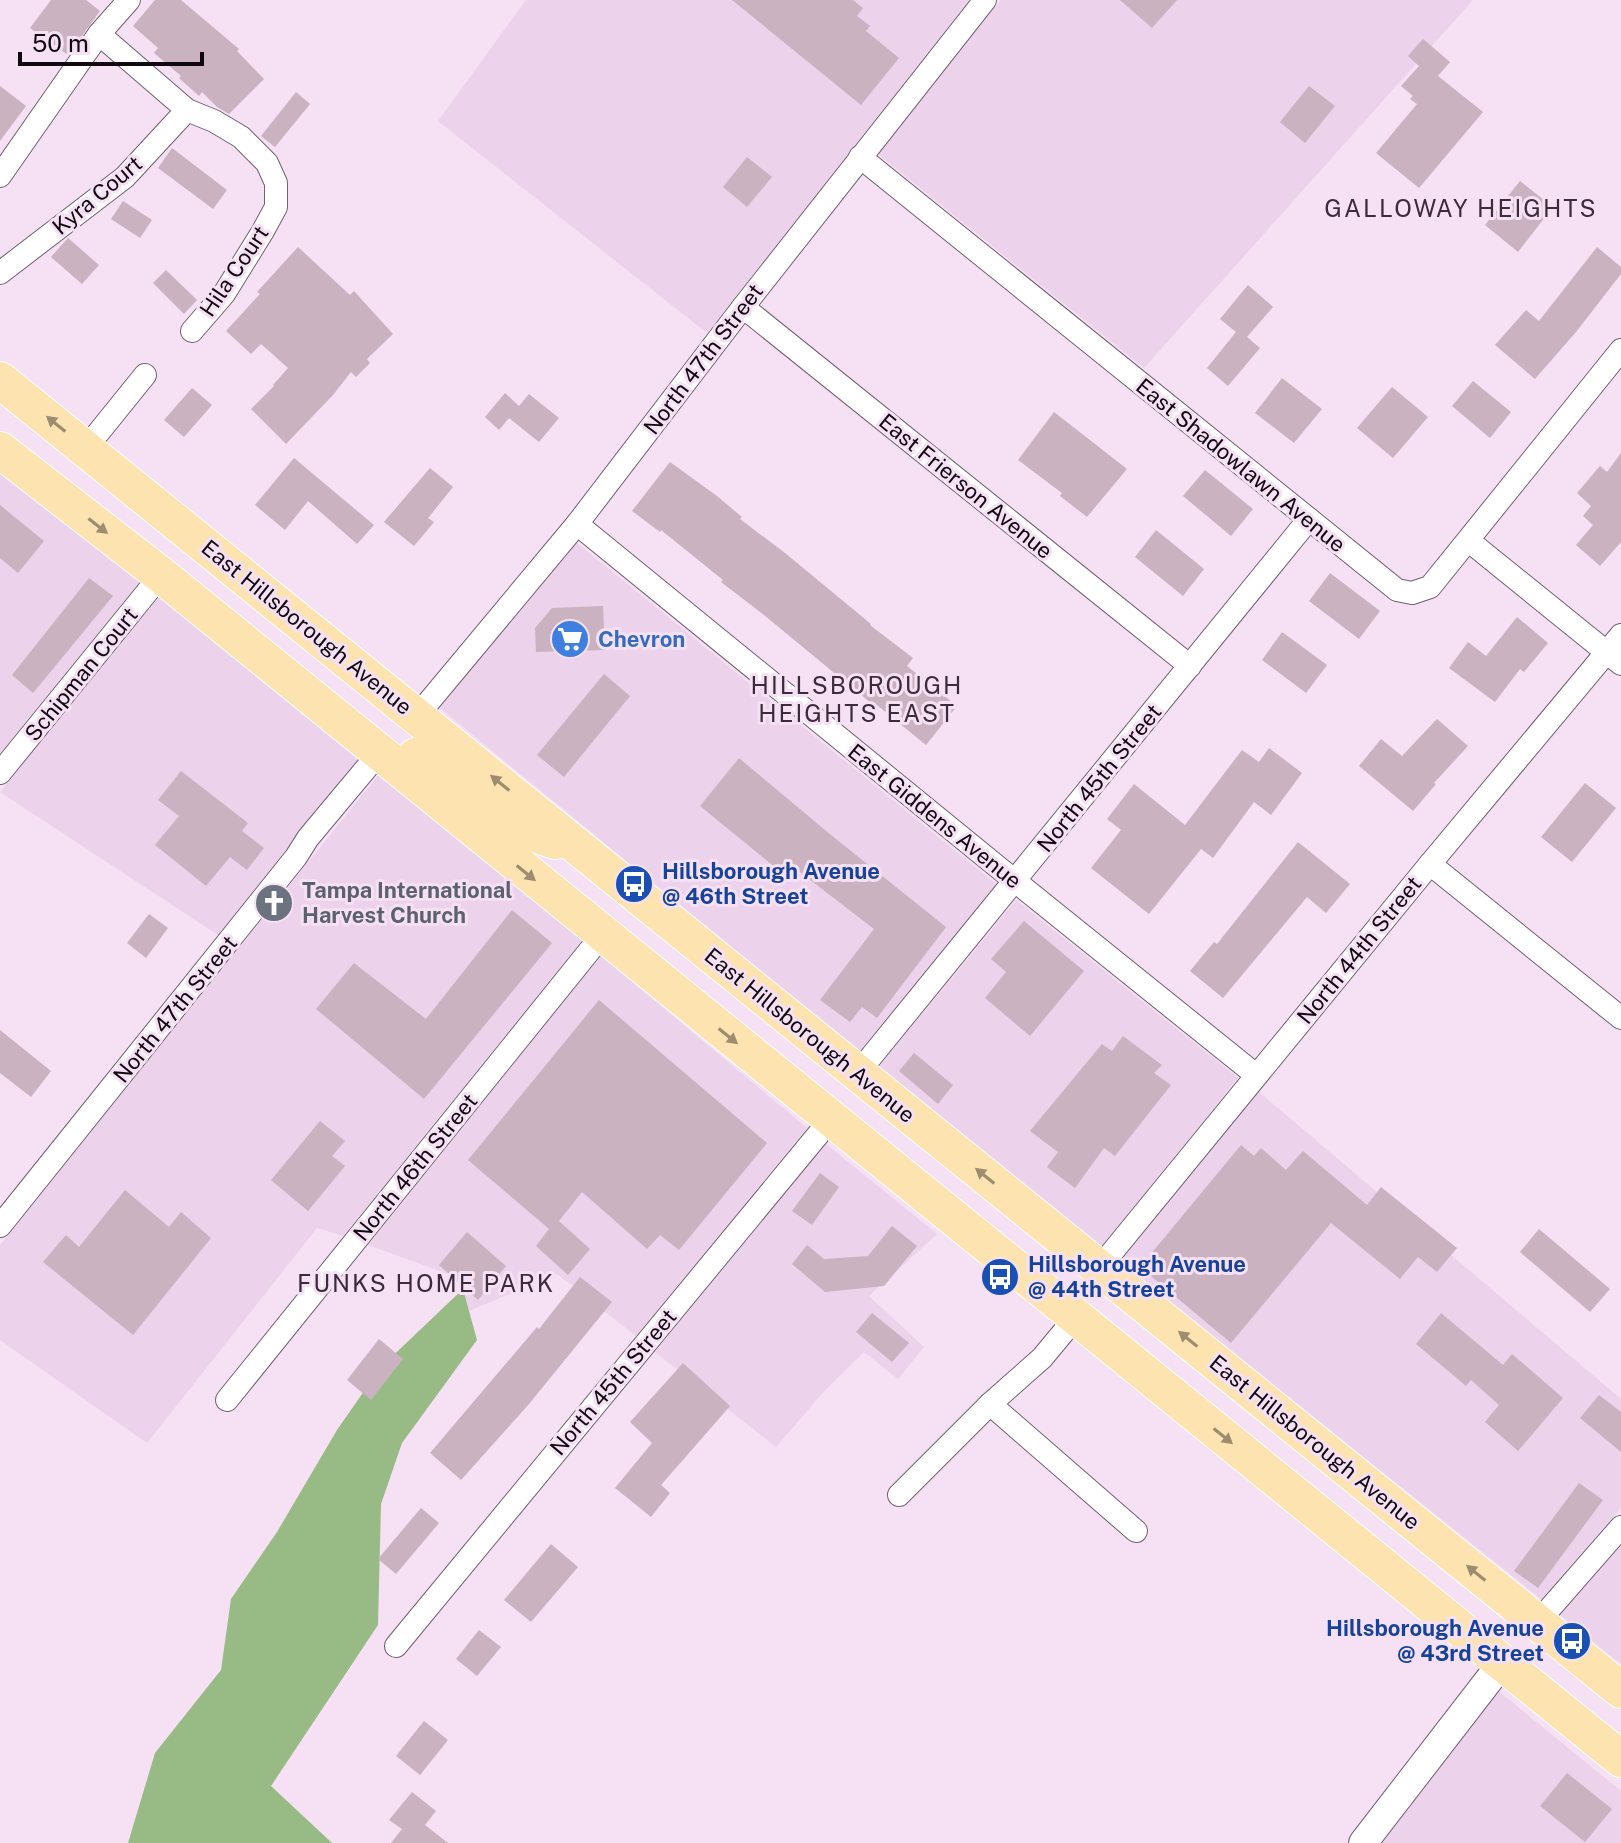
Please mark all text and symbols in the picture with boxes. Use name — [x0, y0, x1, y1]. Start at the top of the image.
scale bar — [20, 16, 202, 66]
text: 50 m — [32, 29, 89, 57]
street label: Kyra Court — [47, 150, 147, 240]
district label: GALLOWAY HEIGHTS — [1324, 194, 1598, 222]
street label: Hila Court — [194, 221, 274, 321]
street label: North 47th Street — [638, 279, 768, 439]
street label: East Shadowlawn Avenue — [1131, 373, 1351, 557]
street label: East Frierson Avenue — [874, 408, 1058, 564]
one-way arrow — [46, 416, 66, 433]
one-way arrow — [87, 517, 108, 533]
street label: East Hillsborough Avenue — [197, 534, 417, 720]
street label: Schipman Court — [19, 602, 143, 746]
supermarket icon: Chevron — [549, 618, 591, 660]
place label: Chevron — [598, 626, 685, 652]
district label: HILLSBOROUGH HEIGHTS EAST — [751, 671, 963, 727]
street label: North 45th Street — [1032, 699, 1166, 857]
street label: East Giddens Avenue — [843, 738, 1027, 894]
one-way arrow — [490, 775, 510, 792]
place label: Hillsborough Avenue @ 46th Street — [662, 858, 880, 909]
bus stop icon: Hillsborough Avenue @ 46th Street — [613, 863, 655, 905]
one-way arrow — [516, 864, 537, 881]
street label: North 44th Street — [1292, 871, 1426, 1029]
place label: Tampa International Harvest Church — [302, 877, 512, 928]
church icon: Tampa International Harvest Church — [253, 882, 295, 924]
street label: North 47th Street — [108, 930, 242, 1088]
street label: East Hillsborough Avenue — [700, 942, 920, 1128]
one-way arrow — [718, 1027, 738, 1044]
street label: North 46th Street — [348, 1088, 482, 1246]
one-way arrow — [975, 1168, 995, 1184]
place label: Hillsborough Avenue @ 44th Street — [1028, 1251, 1246, 1302]
bus stop icon: Hillsborough Avenue @ 44th Street — [979, 1256, 1021, 1298]
district label: FUNKS HOME PARK — [297, 1269, 555, 1297]
street label: North 45th Street — [544, 1304, 682, 1460]
one-way arrow — [1178, 1331, 1198, 1348]
street label: East Hillsborough Avenue — [1205, 1349, 1425, 1535]
one-way arrow — [1213, 1428, 1233, 1444]
one-way arrow — [1466, 1566, 1486, 1582]
place label: Hillsborough Avenue @ 43rd Street — [1326, 1615, 1544, 1666]
bus stop icon: Hillsborough Avenue @ 43rd Street — [1551, 1620, 1593, 1662]

